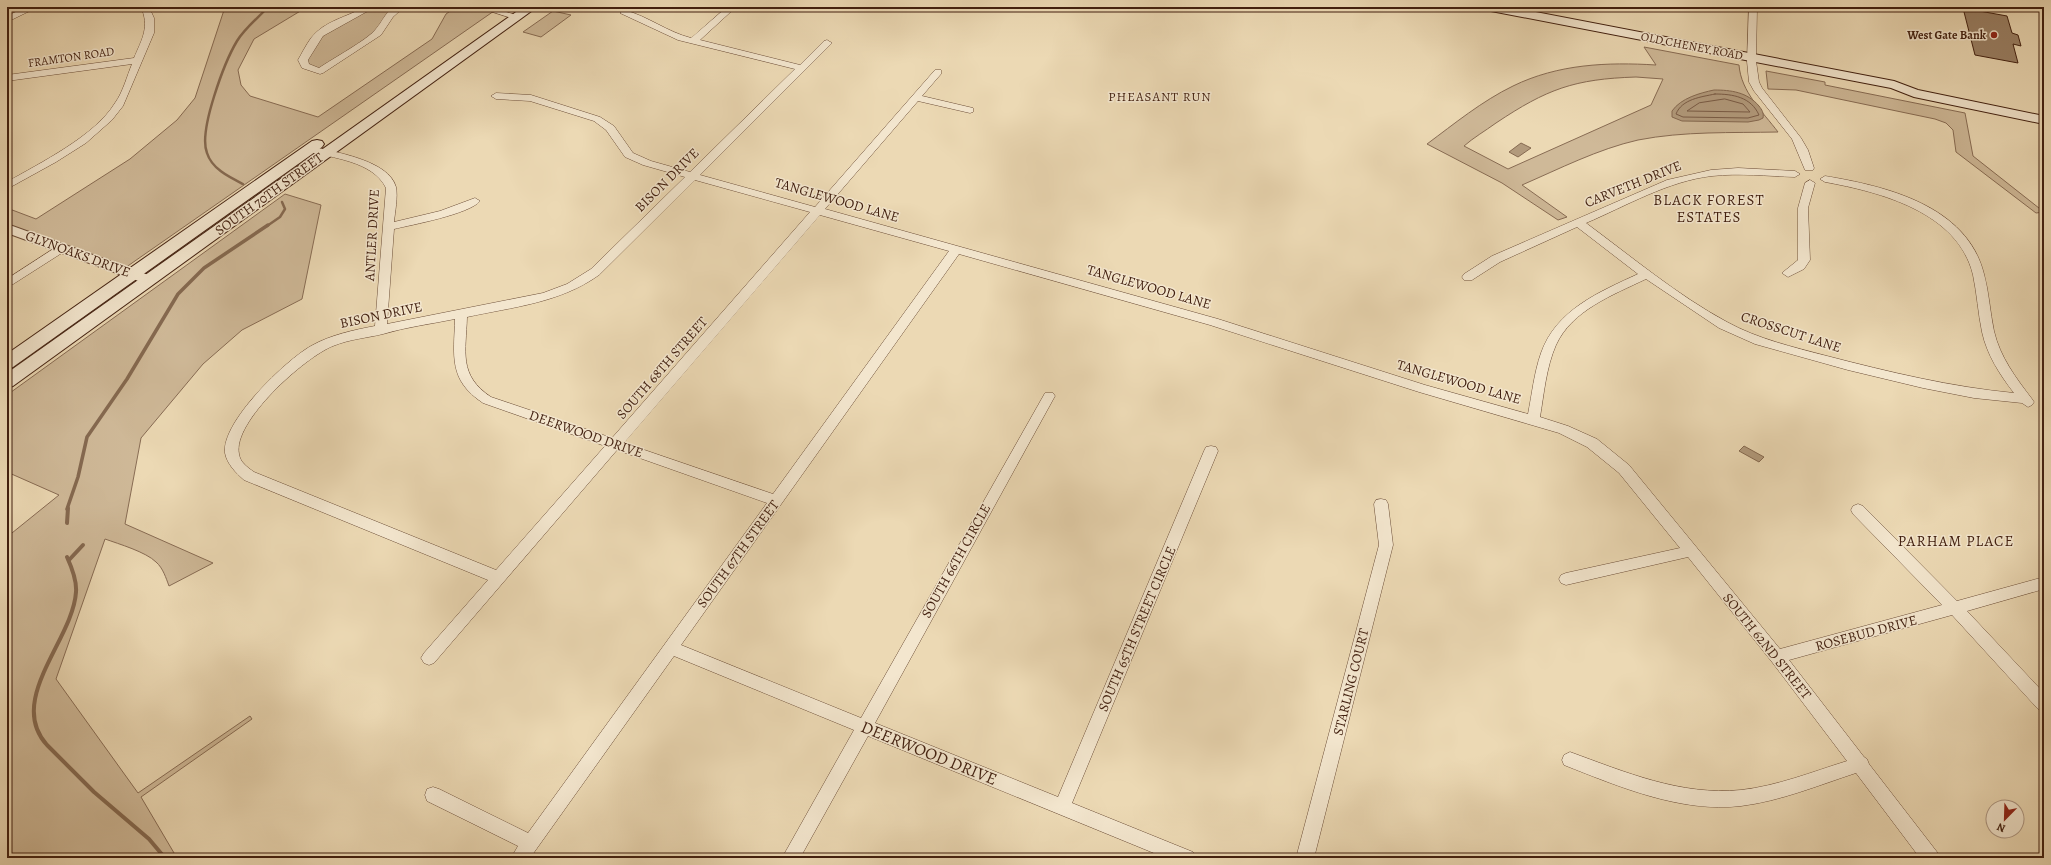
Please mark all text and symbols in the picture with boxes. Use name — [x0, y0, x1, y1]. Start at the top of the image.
place label: West Gate Bank — [1906, 27, 1987, 43]
street label: OLD CHENEY ROAD — [1640, 28, 1744, 64]
marker: West Gate Bank — [1989, 30, 1999, 40]
street label: FRAMTON ROAD — [27, 43, 115, 71]
district label: PHEASANT RUN — [1108, 88, 1212, 105]
street label: BISON DRIVE — [631, 144, 703, 216]
street label: SOUTH 70TH STREET — [211, 148, 327, 240]
street label: CARVETH DRIVE — [1582, 156, 1684, 212]
street label: TANGLEWOOD LANE — [773, 173, 901, 227]
street label: ANTLER DRIVE — [360, 188, 384, 283]
district label: BLACK FOREST ESTATES — [1653, 190, 1765, 227]
street label: GLYNOAKS DRIVE — [23, 226, 133, 282]
street label: TANGLEWOOD LANE — [1085, 260, 1213, 314]
street label: BISON DRIVE — [338, 297, 424, 333]
street label: CROSSCUT LANE — [1738, 307, 1844, 357]
street label: SOUTH 68TH STREET — [612, 313, 712, 423]
street label: TANGLEWOOD LANE — [1395, 355, 1523, 409]
street label: DEERWOOD DRIVE — [526, 406, 646, 462]
street label: SOUTH 67TH STREET — [692, 496, 784, 612]
street label: SOUTH 66TH CIRCLE — [917, 501, 995, 621]
district label: PARHAM PLACE — [1898, 531, 2014, 551]
street label: SOUTH 65TH STREET CIRCLE — [1094, 543, 1180, 715]
street label: SOUTH 62ND STREET — [1718, 589, 1816, 703]
street label: ROSEBUD DRIVE — [1813, 610, 1919, 656]
street label: STARLING COURT — [1329, 626, 1374, 737]
street label: DEERWOOD DRIVE — [857, 715, 1001, 791]
north arrow — [1985, 799, 2025, 839]
text: N — [1995, 819, 2008, 836]

